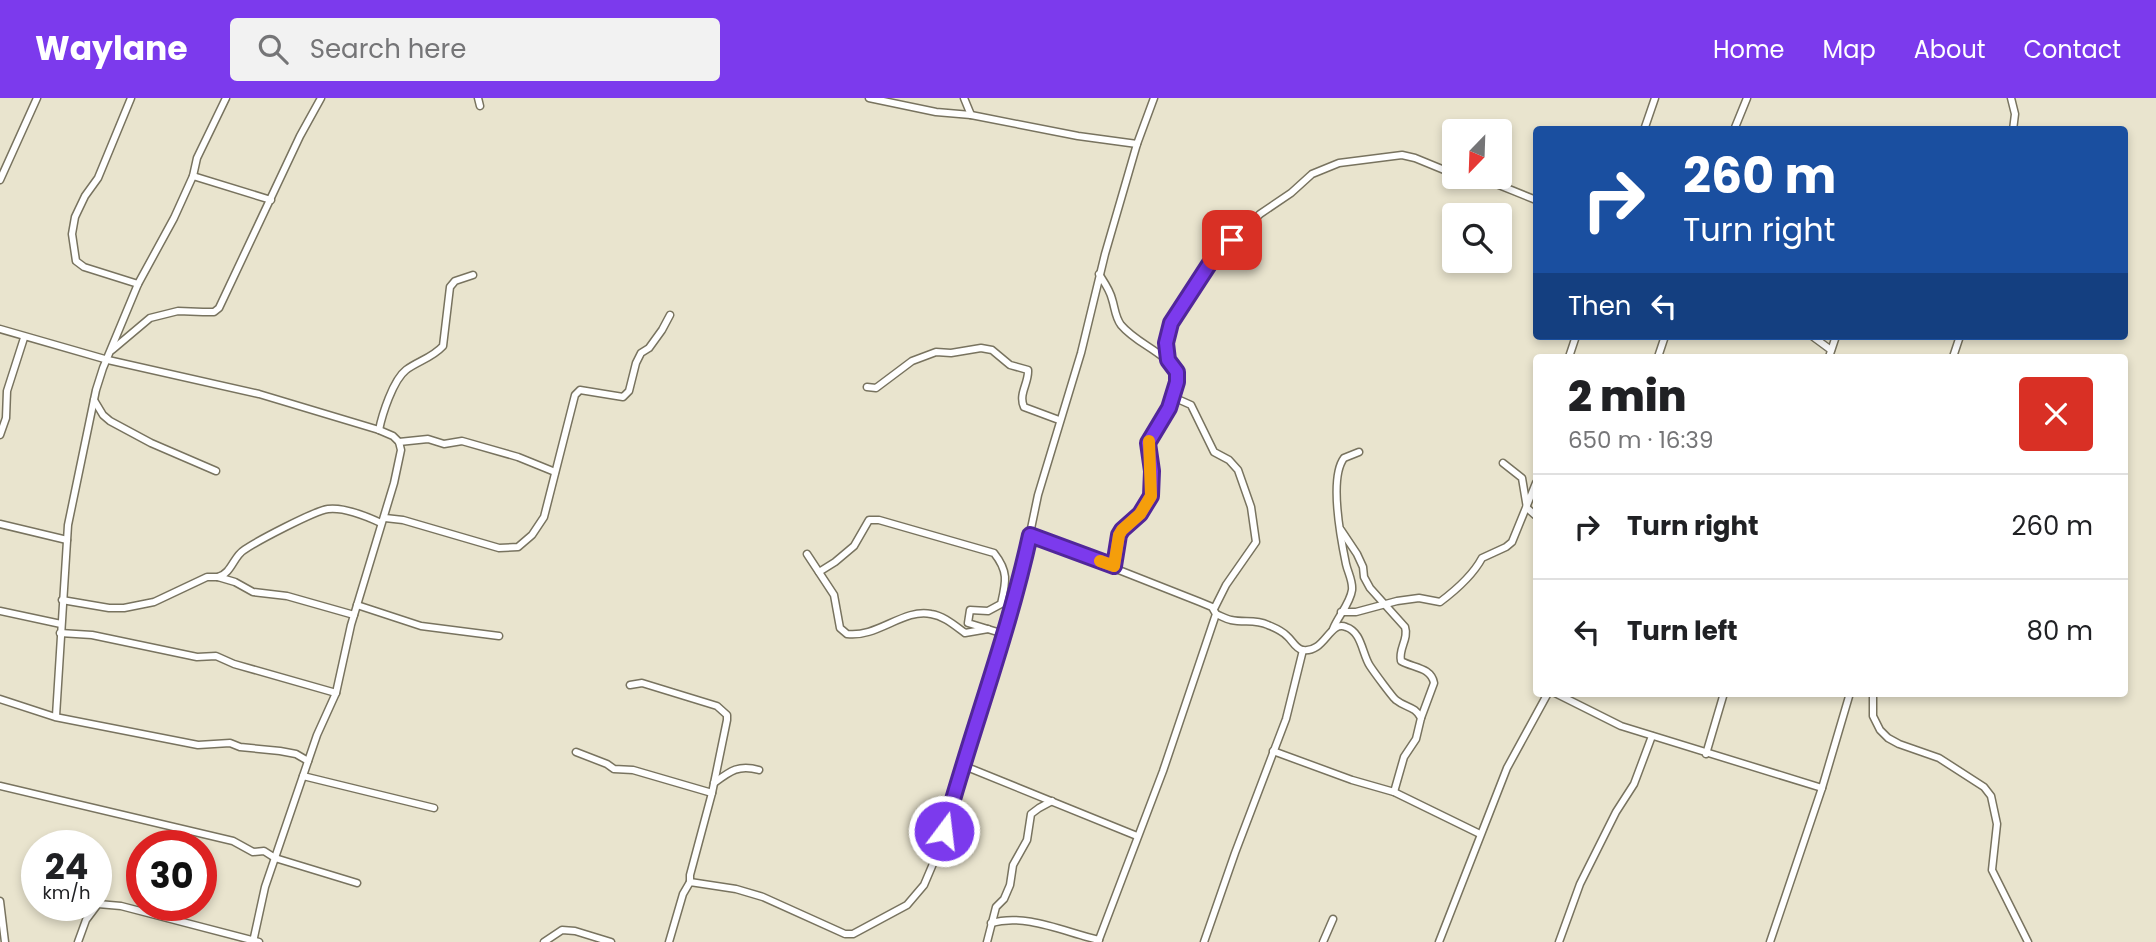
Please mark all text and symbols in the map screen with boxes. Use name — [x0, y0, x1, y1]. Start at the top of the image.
search box — [230, 18, 720, 81]
text: Waylane — [35, 25, 188, 72]
icon: search — [254, 30, 292, 68]
text: Search here — [310, 31, 466, 67]
text: Home — [1713, 33, 1785, 66]
text: Map — [1823, 33, 1876, 66]
text: About — [1914, 33, 1985, 66]
text: Contact — [2023, 33, 2121, 66]
north arrow — [1442, 119, 1512, 189]
map controls — [1442, 119, 1512, 273]
text: 260 m — [1683, 142, 1836, 210]
icon: right — [1568, 154, 1659, 245]
button: search — [1442, 203, 1512, 273]
text: Turn right — [1683, 207, 1835, 252]
pin — [1202, 210, 1262, 270]
icon: arrive — [1213, 221, 1251, 259]
icon: left — [1645, 287, 1683, 325]
text: Then — [1568, 288, 1631, 324]
text: 2 min — [1568, 367, 1686, 426]
button: close — [2019, 377, 2093, 451]
text: 650 m · 16:39 — [1568, 424, 1713, 456]
icon: right — [1568, 508, 1606, 546]
text: Turn right — [1627, 508, 1759, 544]
text: 260 m — [2011, 508, 2093, 544]
icon: left — [1568, 613, 1606, 651]
text: Turn left — [1627, 613, 1738, 649]
text: 80 m — [2027, 613, 2093, 649]
position arrow — [907, 794, 981, 868]
speed limit sign: 30 — [126, 830, 217, 921]
text: 24 — [45, 842, 88, 891]
text: km/h — [43, 880, 90, 905]

